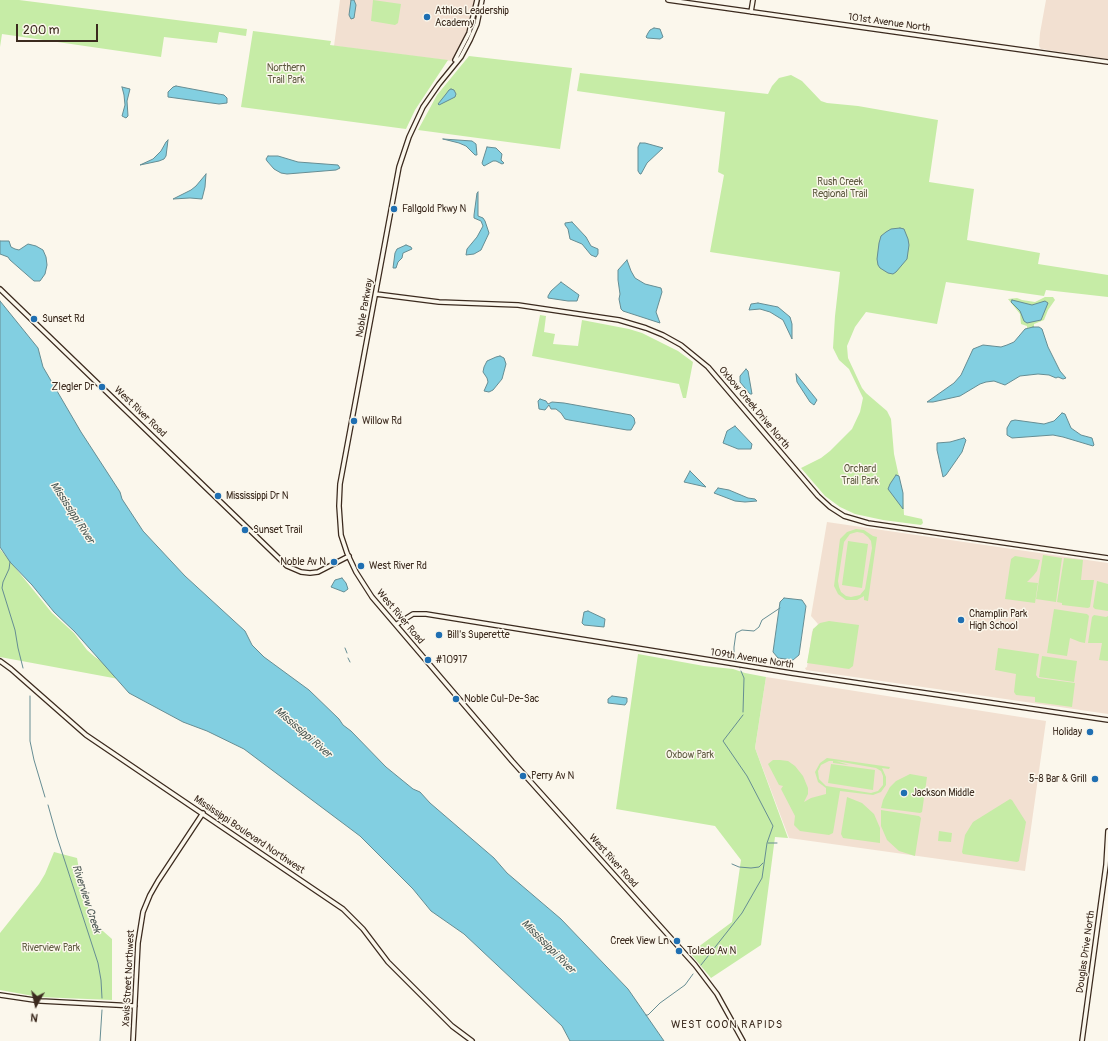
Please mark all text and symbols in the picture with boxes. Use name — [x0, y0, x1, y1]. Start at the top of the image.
place label: Athlos Leadership Academy — [435, 5, 509, 28]
street label: 101st Avenue North — [847, 11, 931, 35]
marker: Athlos Leadership Academy — [422, 12, 432, 22]
scale bar — [18, 16, 100, 42]
text: 200 m — [23, 23, 59, 38]
park label: Northern Trail Park — [267, 62, 305, 86]
park label: Rush Creek Regional Trail — [812, 176, 868, 200]
place label: Fallgold Pkwy N — [402, 203, 466, 215]
marker: Fallgold Pkwy N — [389, 204, 399, 214]
street label: Noble Parkway — [354, 278, 376, 338]
place label: Sunset Rd — [42, 313, 85, 325]
marker: Sunset Rd — [29, 314, 39, 324]
street label: Oxbow Creek Drive North — [716, 364, 792, 452]
place label: ZIegler Dr — [52, 381, 94, 393]
marker: ZIegler Dr — [97, 382, 107, 392]
street label: West River Road — [111, 384, 169, 440]
place label: Willow Rd — [362, 415, 402, 427]
marker: Willow Rd — [349, 416, 359, 426]
park label: Orchard Trail Park — [841, 463, 879, 486]
water label: Mississippi River — [47, 480, 97, 546]
place label: Mississippi Dr N — [226, 490, 289, 502]
marker: Mississippi Dr N — [213, 491, 223, 501]
place label: Sunset Trail — [253, 524, 303, 536]
marker: Sunset Trail — [240, 525, 250, 535]
place label: Noble Av N — [280, 556, 326, 568]
marker: Noble Av N — [329, 557, 339, 567]
place label: West River Rd — [369, 560, 427, 572]
marker: West River Rd — [356, 561, 366, 571]
street label: West River Road — [374, 587, 426, 647]
place label: Champlin Park High School — [969, 608, 1028, 632]
marker: Champlin Park High School — [956, 615, 966, 625]
place label: Bill's Superette — [447, 629, 510, 641]
marker: Bill's Superette — [434, 630, 444, 640]
street label: 109th Avenue North — [710, 646, 794, 672]
place label: #10917 — [436, 654, 467, 666]
marker: #10917 — [423, 655, 433, 665]
place label: Noble Cul-De-Sac — [464, 693, 539, 705]
marker: Noble Cul-De-Sac — [451, 694, 461, 704]
water label: Mississippi River — [272, 705, 334, 761]
place label: Holiday — [1052, 726, 1082, 738]
marker: Holiday — [1085, 727, 1095, 737]
park label: Oxbow Park — [666, 749, 714, 761]
place label: Perry Av N — [531, 770, 574, 782]
marker: Perry Av N — [518, 771, 528, 781]
place label: 5-8 Bar & Grill — [1029, 773, 1087, 785]
marker: 5-8 Bar & Grill — [1090, 774, 1100, 784]
place label: Jackson Middle — [912, 787, 974, 799]
marker: Jackson Middle — [899, 788, 909, 798]
street label: Mississippi Boulevard Northwest — [191, 793, 307, 877]
street label: West River Road — [586, 832, 640, 890]
water label: Riverview Creek — [69, 863, 103, 935]
street label: Douglas Drive North — [1074, 910, 1098, 994]
water label: Mississippi River — [518, 917, 578, 977]
street label: Xavis Street Northwest — [120, 929, 138, 1027]
place label: Creek View Ln — [610, 935, 669, 947]
marker: Creek View Ln — [672, 936, 682, 946]
park label: Riverview Park — [22, 942, 80, 954]
place label: Toledo Av N — [687, 945, 736, 957]
marker: Toledo Av N — [674, 946, 684, 956]
north arrow — [16, 985, 56, 1025]
text: N — [30, 1010, 39, 1024]
district label: WEST COON RAPIDS — [671, 1018, 783, 1032]

